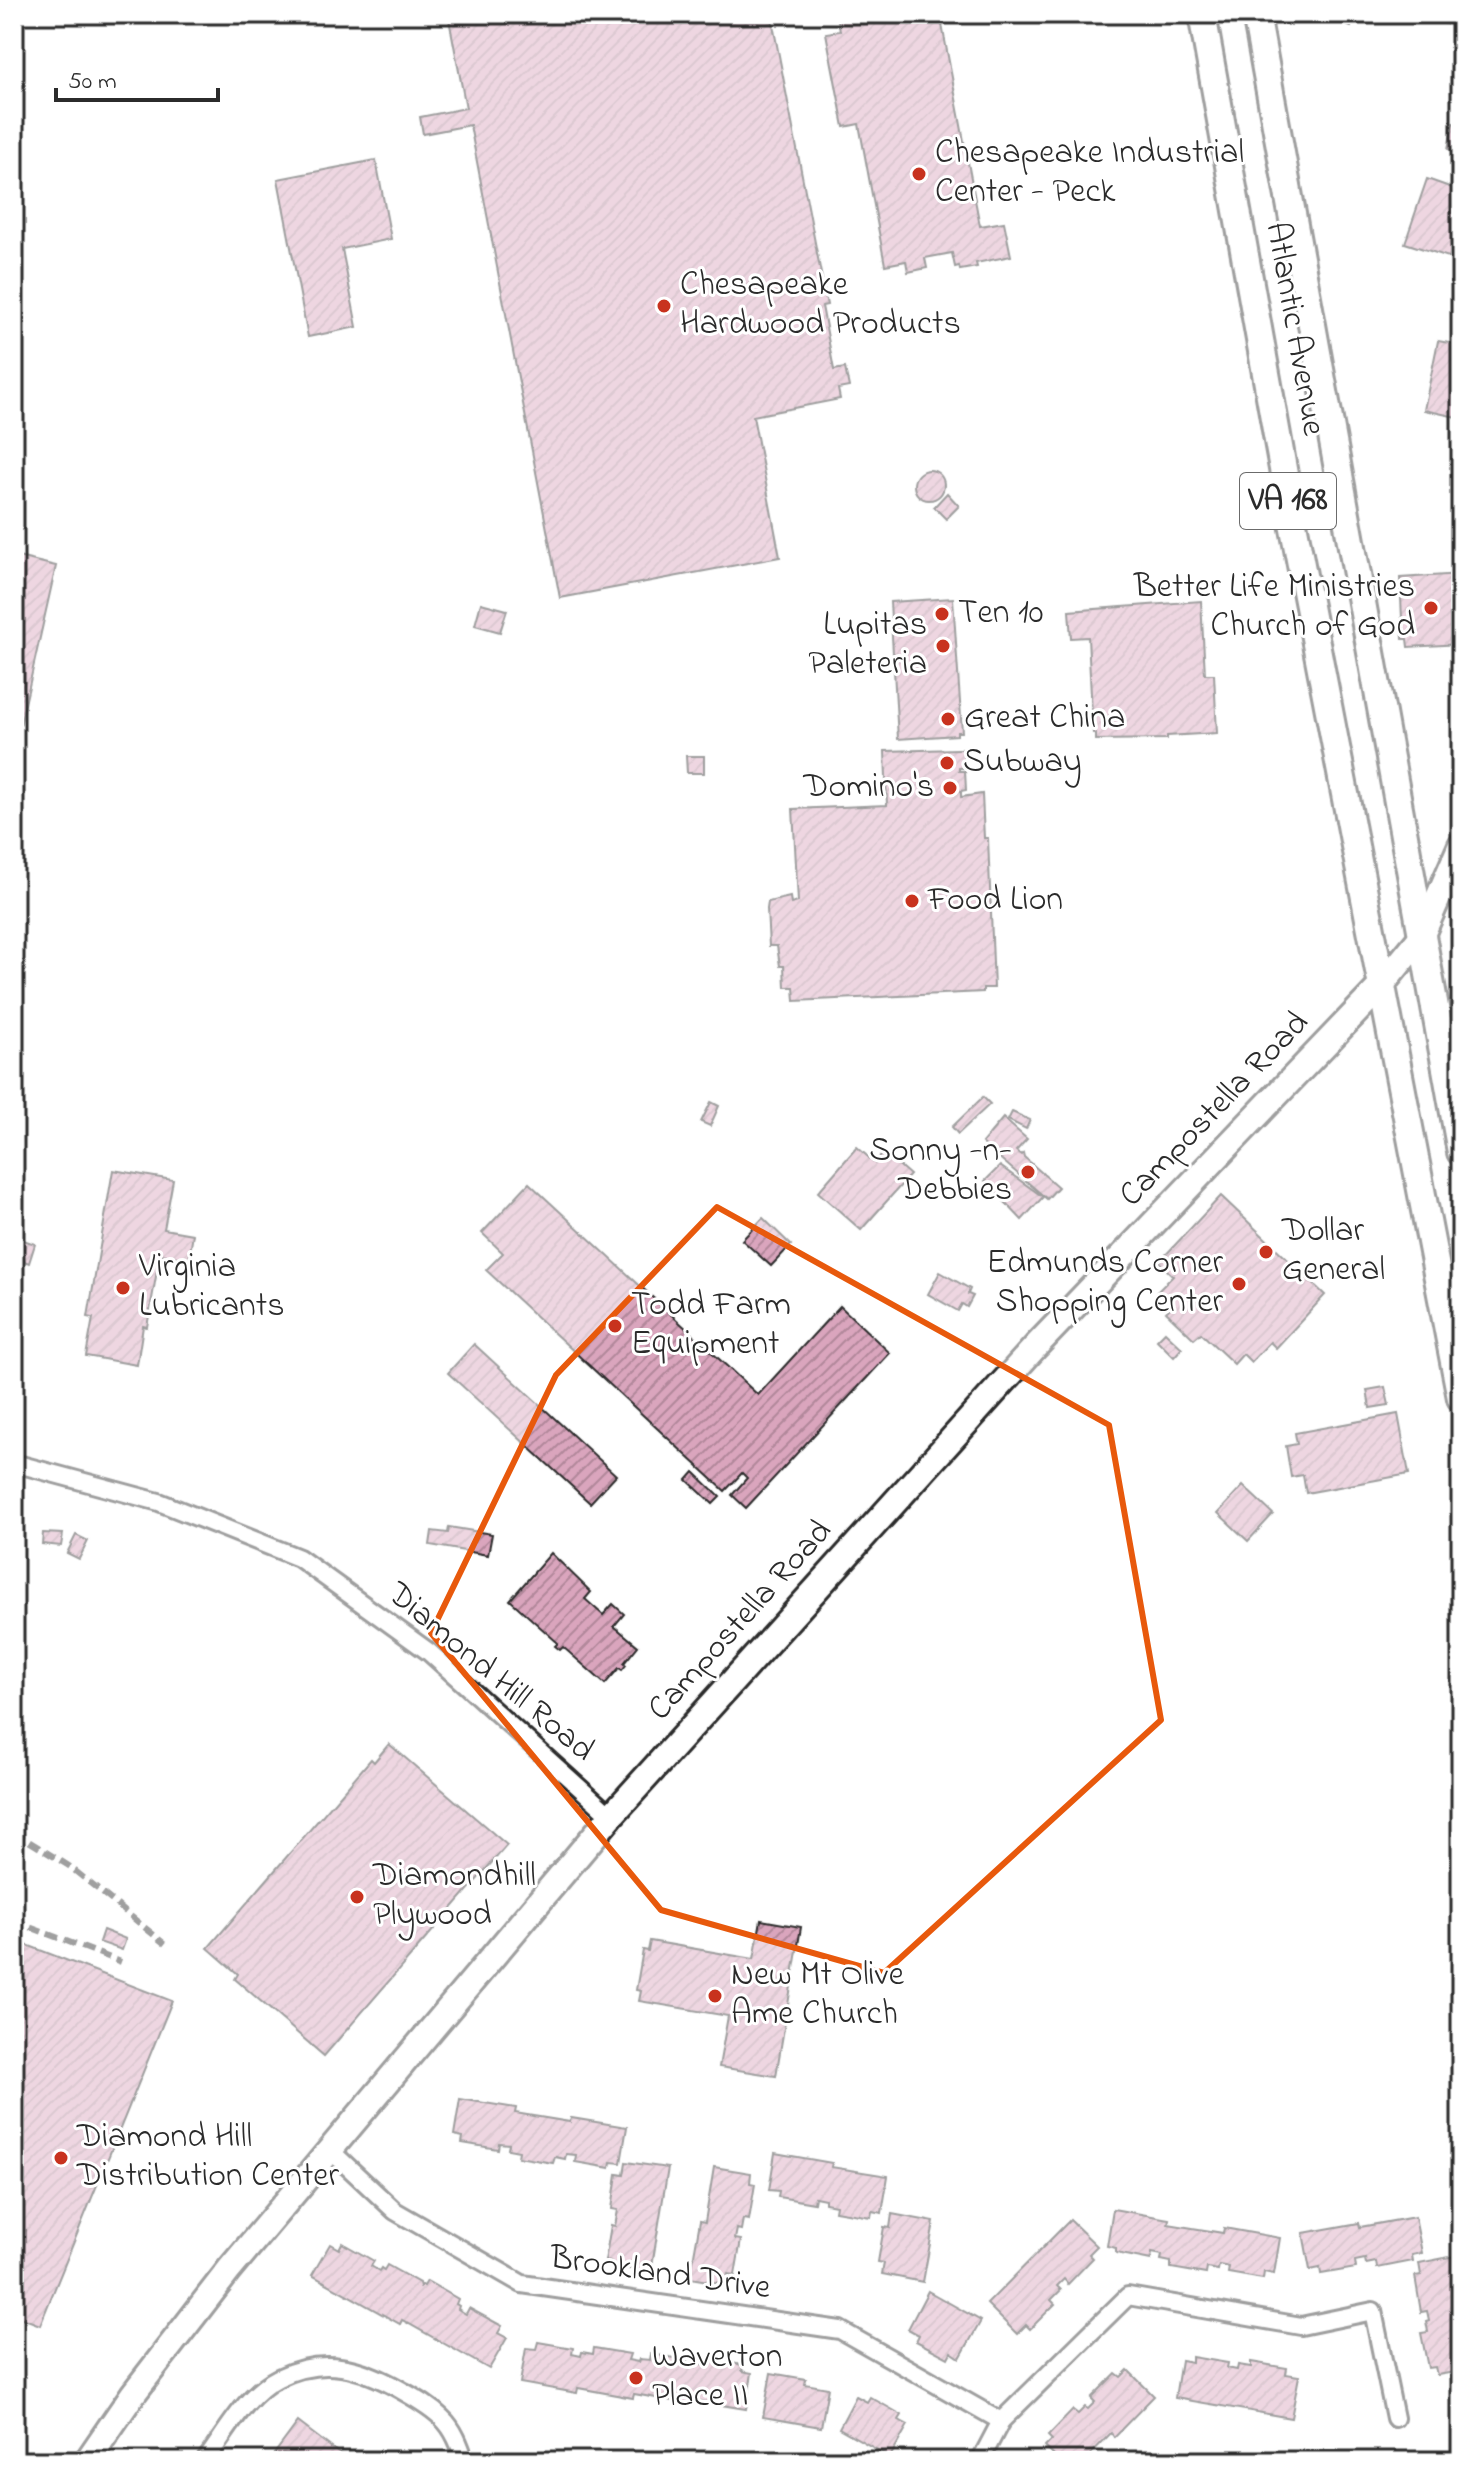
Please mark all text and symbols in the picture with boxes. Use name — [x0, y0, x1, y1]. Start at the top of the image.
scale bar — [56, 52, 218, 102]
text: 50 m — [68, 65, 117, 100]
place label: Chesapeake Industrial Center - Peck — [935, 129, 1244, 218]
marker: Chesapeake Industrial Center - Peck — [910, 165, 928, 183]
street label: Atlantic Avenue — [1251, 218, 1338, 440]
place label: Chesapeake Hardwood Products — [680, 261, 961, 350]
marker: Chesapeake Hardwood Products — [655, 297, 673, 315]
road number: VA 168 — [1240, 473, 1336, 529]
place label: Better Life Ministries Church of God — [1133, 563, 1415, 652]
place label: Ten 10 — [958, 589, 1043, 639]
marker: Better Life Ministries Church of God — [1422, 599, 1440, 617]
place label: Lupitas Paleteria — [808, 601, 927, 690]
marker: Ten 10 — [933, 605, 951, 623]
marker: Lupitas Paleteria — [934, 637, 952, 655]
place label: Great China — [964, 694, 1125, 744]
marker: Great China — [939, 710, 957, 728]
place label: Subway — [963, 738, 1082, 788]
marker: Subway — [938, 754, 956, 772]
place label: Domino's — [803, 763, 934, 813]
marker: Domino's — [941, 779, 959, 797]
place label: Food Lion — [927, 876, 1063, 926]
marker: Food Lion — [903, 892, 921, 910]
street label: Campostella Road — [1108, 1001, 1322, 1219]
place label: Sonny -n- Debbies — [869, 1127, 1012, 1216]
marker: Sonny -n- Debbies — [1019, 1163, 1037, 1181]
place label: Dollar General — [1281, 1207, 1385, 1296]
place label: Edmunds Corner Shopping Center — [986, 1239, 1223, 1328]
place label: Virginia Lubricants — [138, 1243, 285, 1332]
marker: Dollar General — [1257, 1243, 1275, 1261]
marker: Edmunds Corner Shopping Center — [1230, 1275, 1248, 1293]
marker: Virginia Lubricants — [114, 1279, 132, 1297]
place label: Todd Farm Equipment — [631, 1281, 791, 1370]
marker: Todd Farm Equipment — [606, 1317, 624, 1335]
street label: Campostella Road — [637, 1509, 845, 1733]
street label: Diamond Hill Road — [374, 1570, 605, 1775]
place label: Diamondhill Plywood — [372, 1852, 536, 1941]
marker: Diamondhill Plywood — [348, 1888, 366, 1906]
place label: New Mt Olive Ame Church — [731, 1951, 905, 2040]
marker: New Mt Olive Ame Church — [706, 1987, 724, 2005]
place label: Diamond Hill Distribution Center — [76, 2113, 340, 2202]
marker: Diamond Hill Distribution Center — [52, 2149, 70, 2167]
street label: Brookland Drive — [546, 2234, 774, 2314]
place label: Waverton Place II — [652, 2333, 783, 2422]
marker: Waverton Place II — [627, 2369, 645, 2387]

